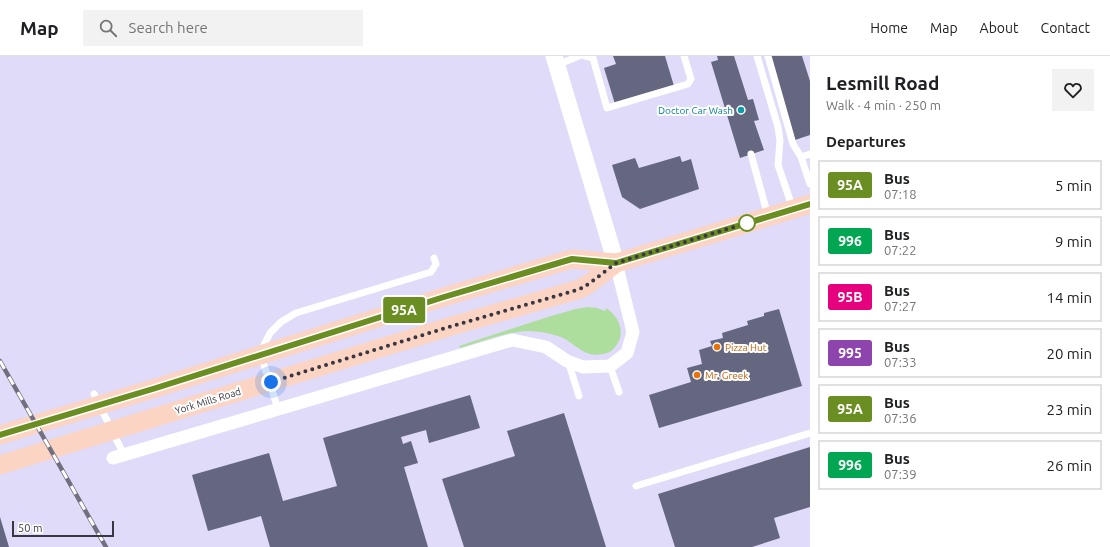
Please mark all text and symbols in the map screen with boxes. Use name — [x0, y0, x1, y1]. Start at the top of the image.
search box — [83, 10, 363, 46]
text: Map — [20, 17, 59, 39]
icon: search — [97, 17, 119, 39]
text: Search here — [129, 19, 208, 36]
text: Home — [870, 20, 908, 36]
text: Map — [930, 20, 958, 36]
text: About — [980, 20, 1019, 36]
text: Contact — [1041, 20, 1090, 36]
button: heart — [1052, 69, 1094, 111]
text: Lesmill Road — [826, 72, 939, 94]
text: Walk · 4 min · 250 m — [826, 98, 941, 112]
place label: Doctor Car Wash — [658, 105, 733, 116]
marker: Doctor Car Wash — [736, 105, 746, 115]
text: Departures — [826, 133, 906, 150]
text: Bus — [884, 170, 910, 187]
text: 95A — [837, 177, 863, 193]
text: 5 min — [1055, 177, 1092, 194]
text: 07:18 — [884, 187, 917, 201]
unlabelled marker — [738, 214, 756, 232]
text: Bus — [884, 226, 910, 243]
text: 996 — [838, 233, 862, 249]
text: 9 min — [1055, 233, 1092, 250]
text: 07:22 — [884, 243, 917, 257]
text: Bus — [884, 282, 910, 299]
text: 95B — [837, 289, 863, 305]
text: 14 min — [1046, 289, 1092, 306]
line badge: 95A — [381, 297, 427, 323]
text: 07:27 — [884, 299, 917, 313]
text: 95A — [391, 302, 417, 318]
text: Bus — [884, 338, 910, 355]
marker: Pizza Hut — [712, 342, 722, 352]
place label: Pizza Hut — [725, 342, 767, 353]
text: 995 — [838, 345, 862, 361]
text: 20 min — [1046, 345, 1092, 362]
text: 07:33 — [884, 355, 917, 369]
marker: Mr. Greek — [692, 370, 702, 380]
place label: Mr. Greek — [705, 370, 748, 381]
your location — [261, 372, 281, 392]
street label: York Mills Road — [174, 386, 242, 416]
text: Bus — [884, 394, 910, 411]
text: 95A — [837, 401, 863, 417]
text: 23 min — [1046, 401, 1092, 418]
text: 07:36 — [884, 411, 917, 425]
text: Bus — [884, 450, 910, 467]
text: 996 — [838, 457, 862, 473]
text: 26 min — [1046, 457, 1092, 474]
text: 07:39 — [884, 467, 917, 481]
scale bar — [12, 519, 114, 538]
text: 50 m — [18, 522, 42, 534]

